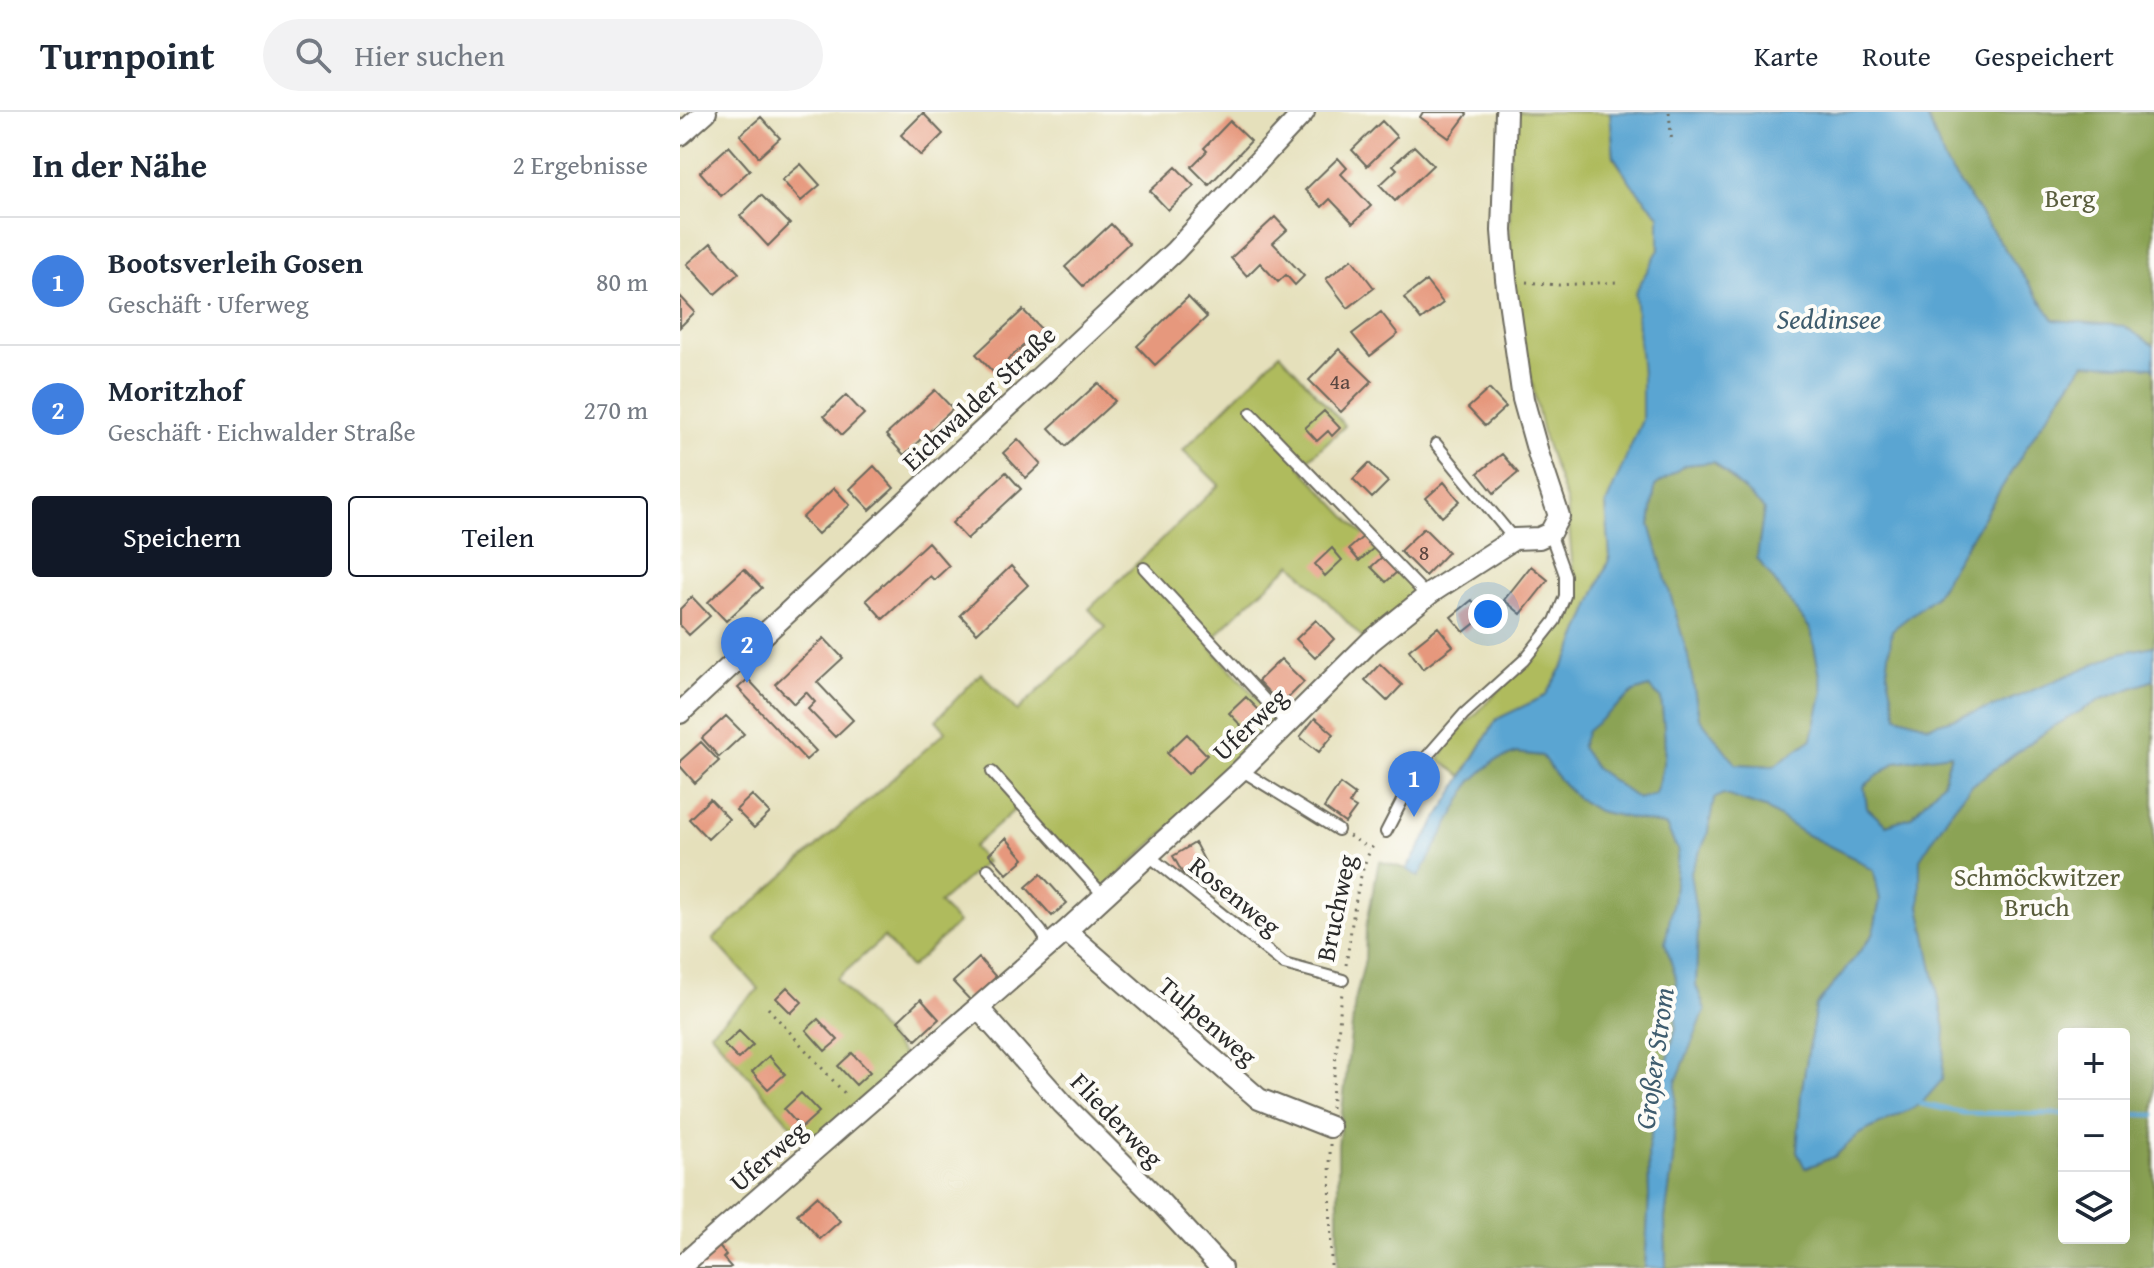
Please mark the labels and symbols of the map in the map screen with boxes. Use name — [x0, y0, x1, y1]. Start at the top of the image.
park label: Berg — [2045, 178, 2095, 217]
water label: Seddinsee — [1777, 298, 1881, 339]
street label: Eichwalder Straße — [893, 316, 1065, 480]
house number: 4a — [1330, 365, 1351, 397]
house number: 8 — [1419, 536, 1429, 568]
your location — [1468, 594, 1508, 634]
pin: 2 — [721, 617, 773, 683]
street label: Uferweg — [1203, 678, 1296, 769]
pin: 1 — [1388, 751, 1440, 817]
street label: Rosenweg — [1181, 846, 1290, 945]
street label: Bruchweg — [1305, 851, 1366, 965]
park label: Schmöckwitzer Bruch — [1954, 857, 2121, 926]
street label: Tulpenweg — [1150, 967, 1266, 1075]
water label: Großer Strom — [1623, 984, 1684, 1132]
street label: Fliederweg — [1062, 1063, 1173, 1176]
street label: Uferweg — [720, 1111, 815, 1200]

